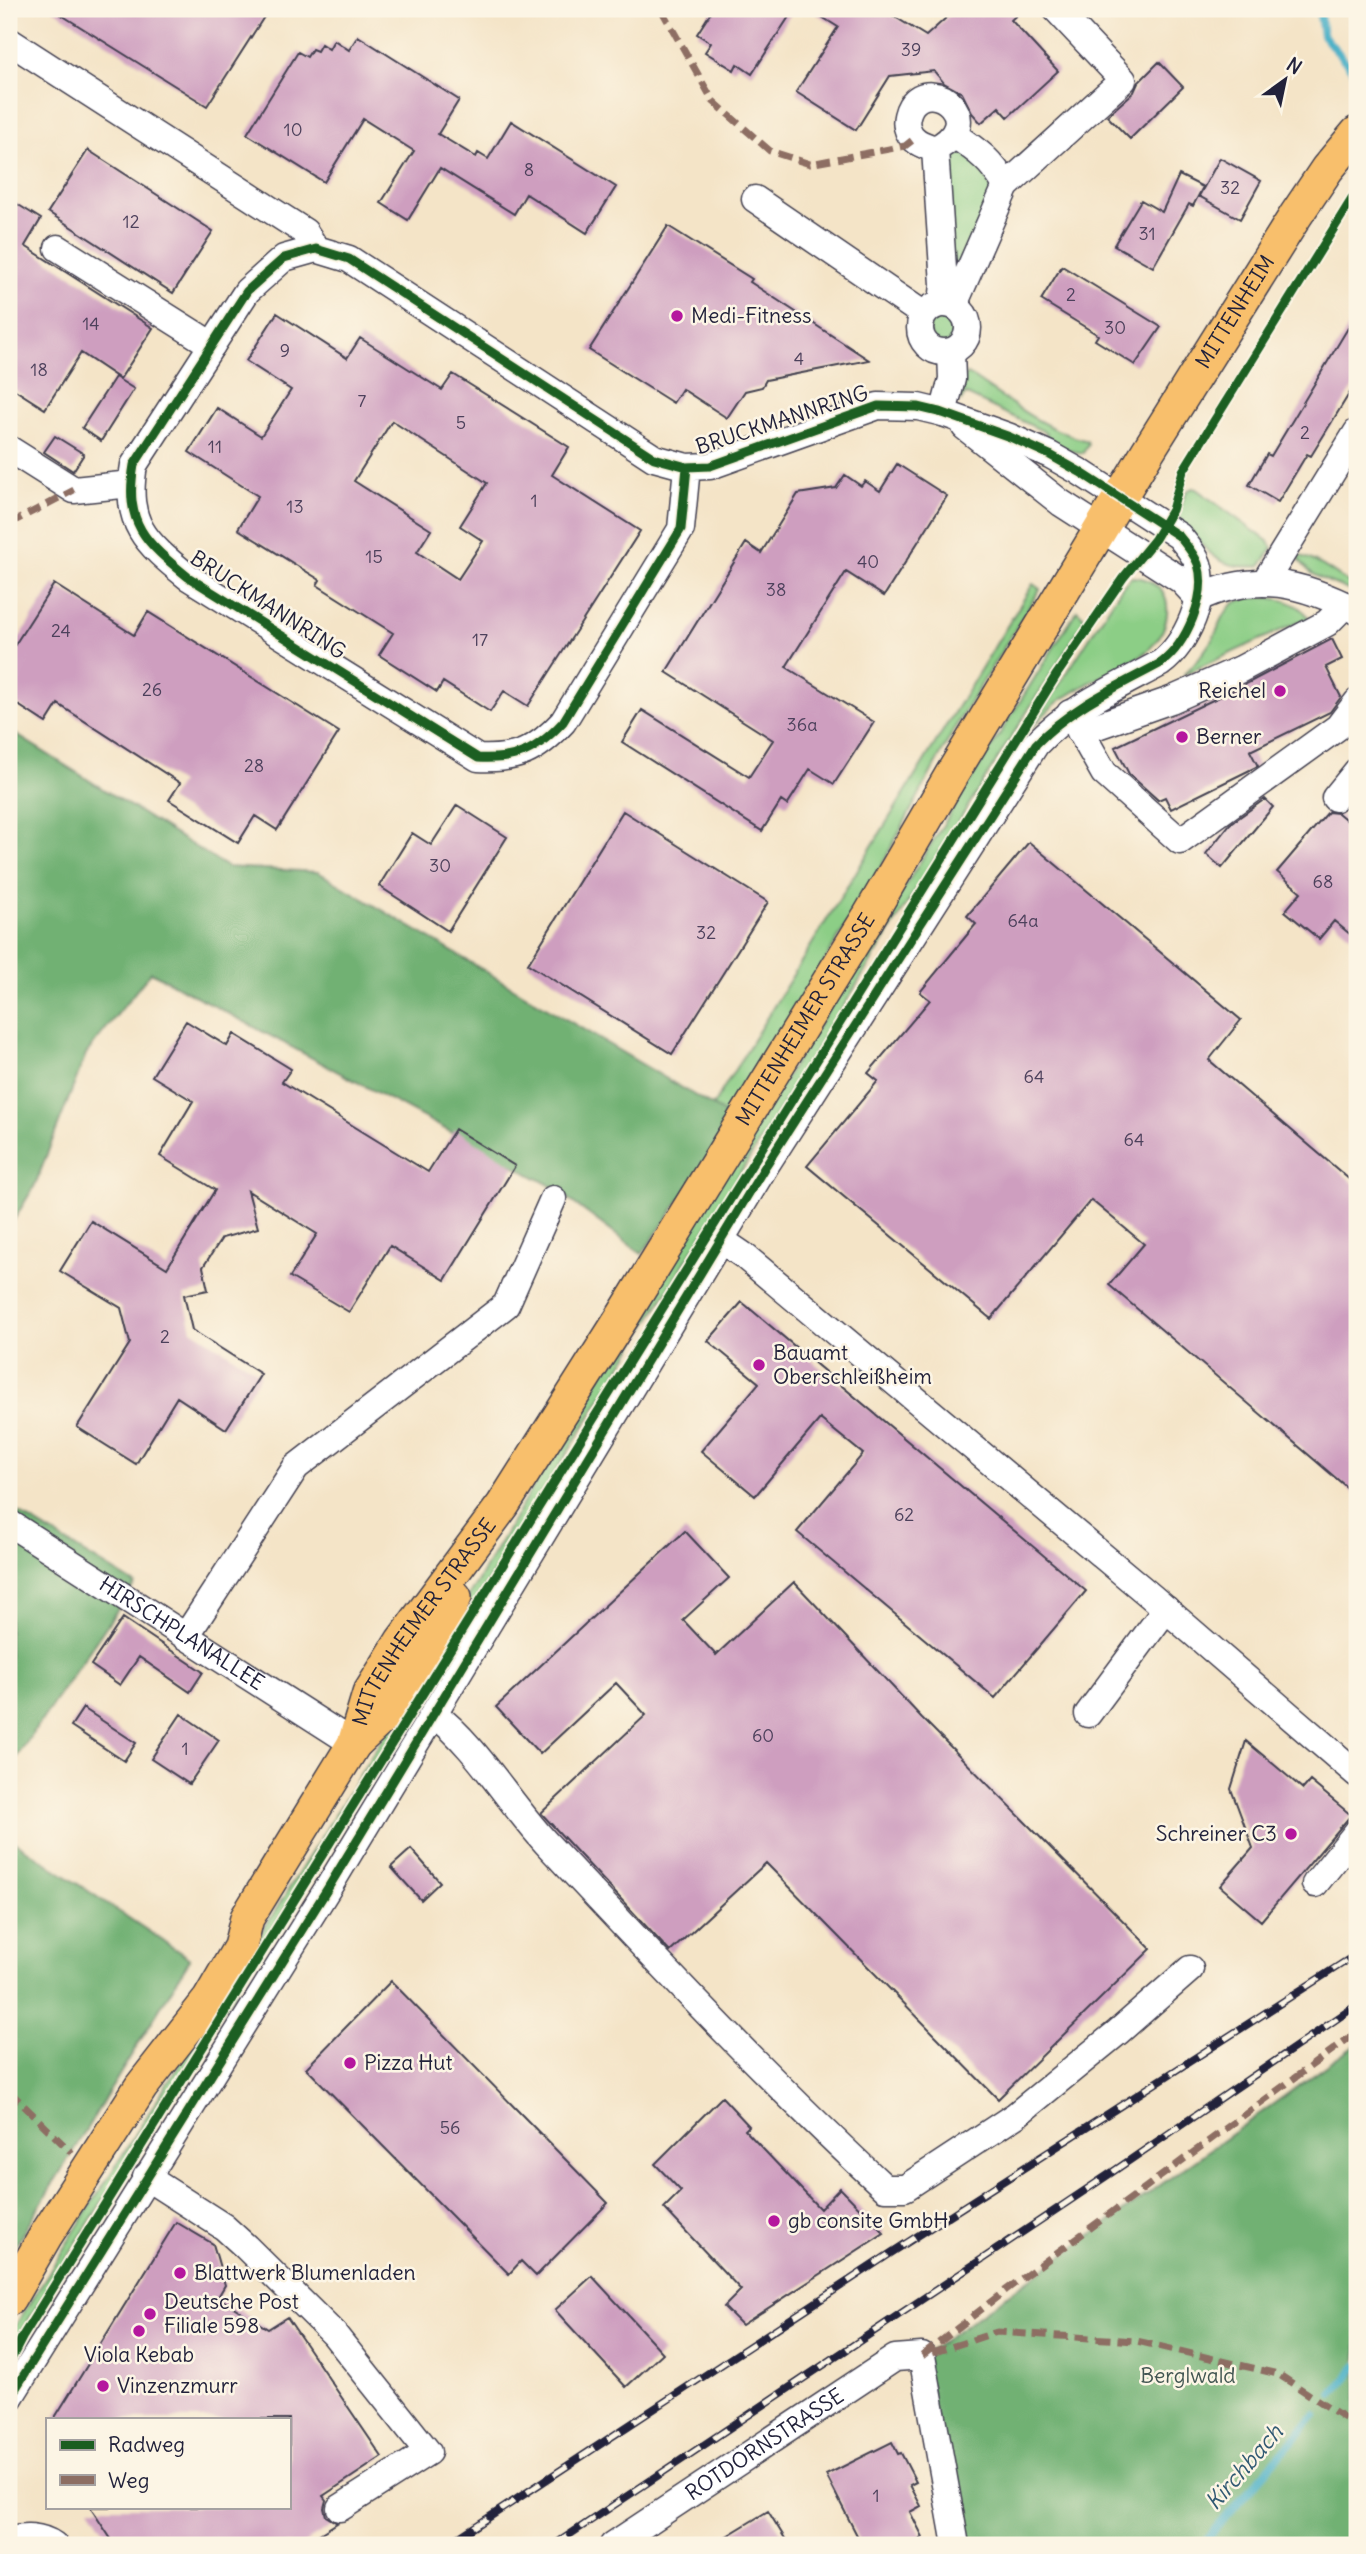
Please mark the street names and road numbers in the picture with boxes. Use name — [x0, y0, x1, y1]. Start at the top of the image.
street label: MITTENHEIM — [1189, 250, 1280, 373]
street label: BRUCKMANNRING — [692, 379, 872, 460]
street label: BRUCKMANNRING — [185, 544, 351, 665]
street label: MITTENHEIMER STRASSE — [729, 908, 881, 1131]
street label: MITTENHEIMER STRASSE — [346, 1512, 502, 1729]
street label: HIRSCHPLANALLEE — [94, 1570, 270, 1696]
street label: ROTDORNSTRASSE — [680, 2382, 849, 2506]

